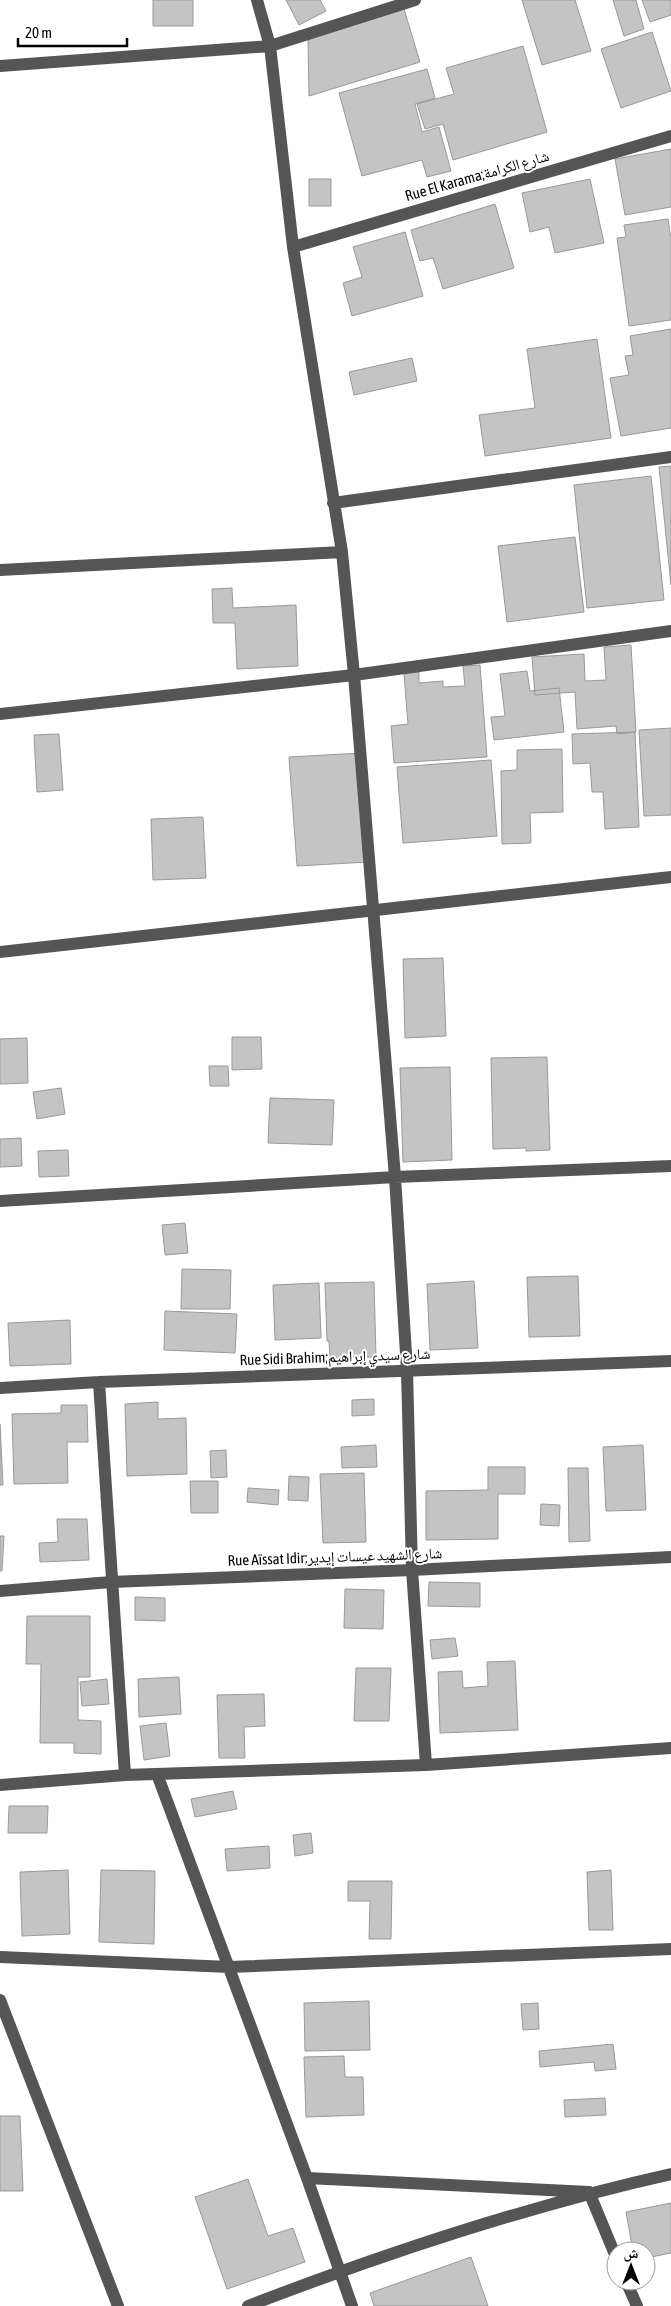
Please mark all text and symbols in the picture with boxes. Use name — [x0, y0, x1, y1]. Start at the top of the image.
scale bar — [18, 15, 126, 47]
text: 20 m — [25, 24, 52, 41]
street label: Rue El Karama;شارع الكرامة — [403, 147, 552, 206]
street label: Rue Sidi Brahim;شارع سيدي إبراهيم — [239, 1345, 431, 1372]
street label: Rue Aïssat Idir;شارع الشهيد عيسات إيدير — [227, 1544, 443, 1571]
north arrow — [606, 2241, 656, 2291]
text: ش — [624, 2245, 639, 2262]

